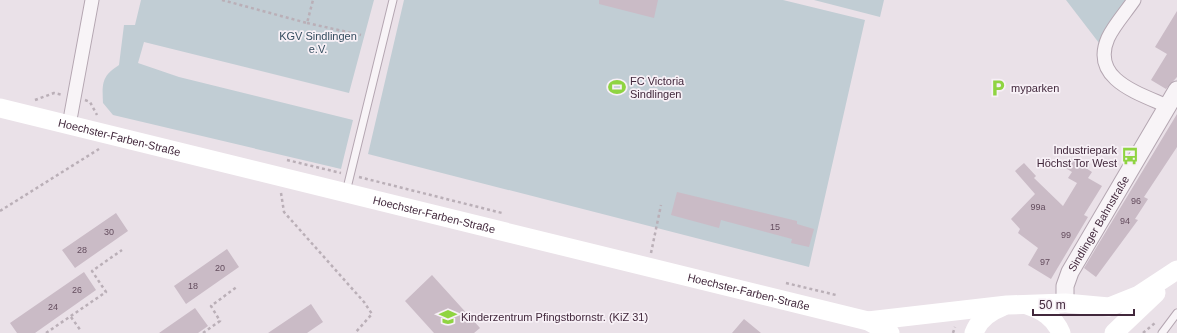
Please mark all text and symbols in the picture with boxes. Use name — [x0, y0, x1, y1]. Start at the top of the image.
park label: KGV Sindlingen e.V. — [279, 30, 357, 55]
place label: FC Victoria Sindlingen — [630, 75, 685, 100]
sports icon: FC Victoria Sindlingen — [607, 77, 627, 97]
parking icon: myparken — [988, 78, 1008, 98]
place label: myparken — [1011, 82, 1059, 94]
street label: Hoechster-Farben-Straße — [57, 117, 182, 158]
place label: Industriepark Höchst Tor West — [1037, 144, 1117, 169]
bus stop icon: Industriepark Höchst Tor West — [1120, 146, 1140, 166]
street label: Sindlinger Bahnstraße — [1066, 174, 1131, 274]
street label: Hoechster-Farben-Straße — [372, 194, 496, 235]
house number: 96 — [1131, 196, 1141, 206]
house number: 99a — [1030, 202, 1046, 212]
house number: 94 — [1120, 216, 1130, 226]
house number: 15 — [770, 222, 780, 232]
house number: 30 — [104, 227, 114, 237]
house number: 99 — [1061, 230, 1071, 240]
house number: 28 — [77, 245, 87, 255]
house number: 97 — [1040, 257, 1050, 267]
house number: 20 — [215, 263, 225, 273]
street label: Hoechster-Farben-Straße — [686, 271, 811, 313]
house number: 18 — [188, 281, 198, 291]
house number: 26 — [72, 285, 82, 295]
scale bar — [1033, 291, 1134, 317]
text: 50 m — [1039, 298, 1066, 312]
house number: 24 — [48, 302, 58, 312]
school or university icon: Kinderzentrum Pfingstbornstr. (KiZ 31) — [438, 307, 458, 327]
place label: Kinderzentrum Pfingstbornstr. (KiZ 31) — [461, 311, 648, 323]

